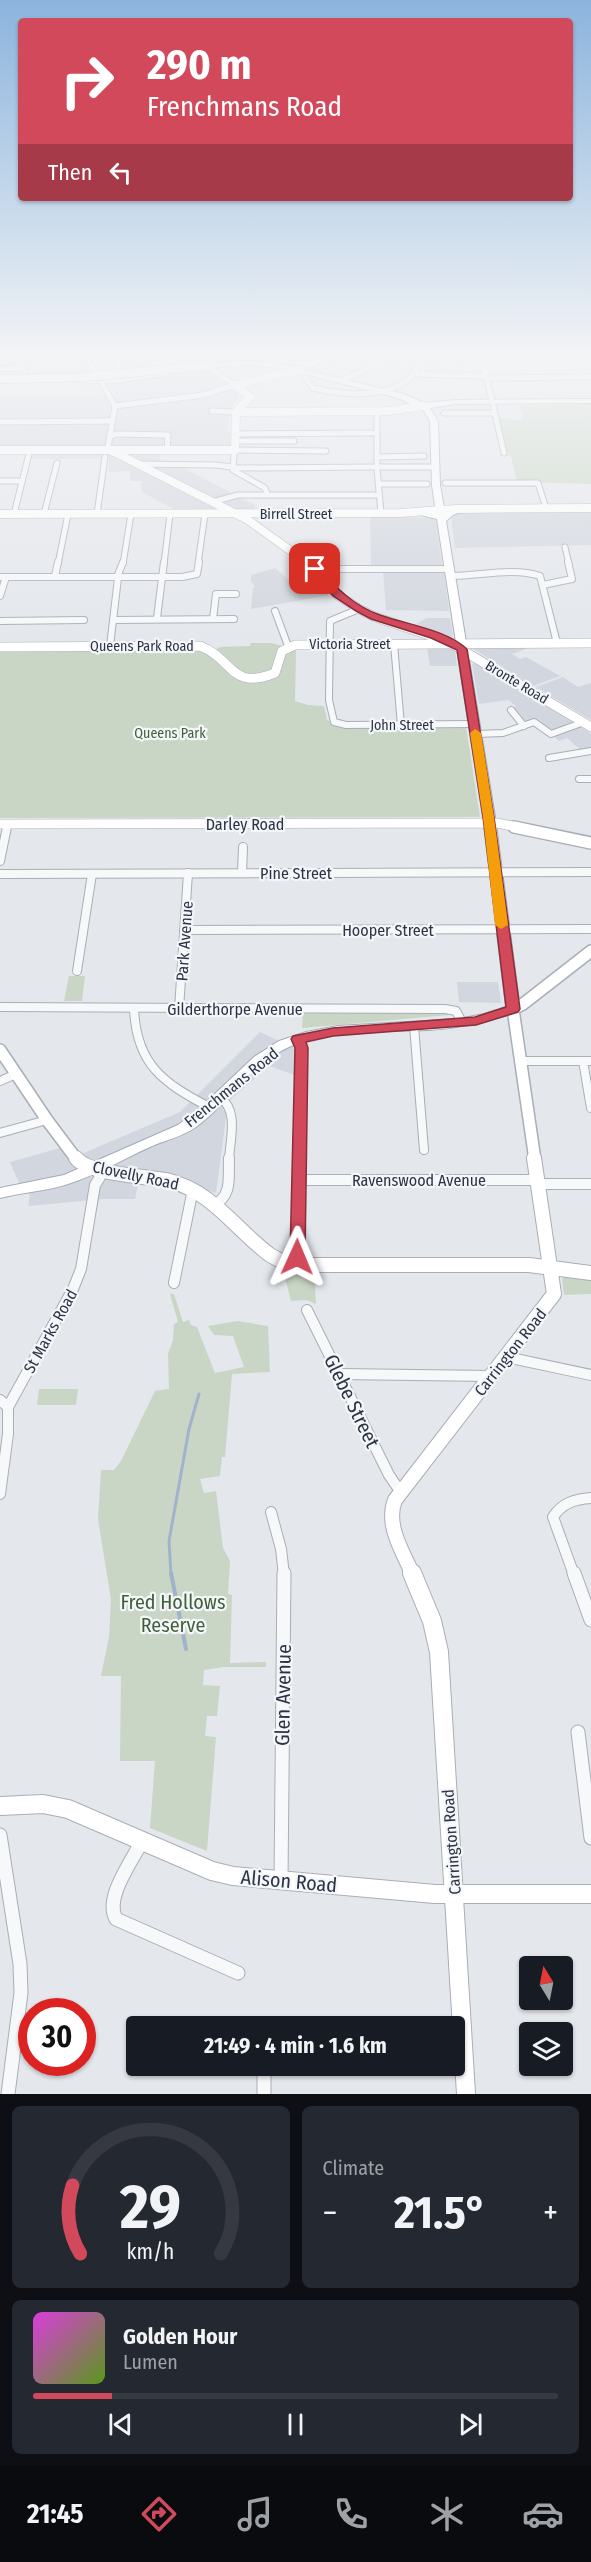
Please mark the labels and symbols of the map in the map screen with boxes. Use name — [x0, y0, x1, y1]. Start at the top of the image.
street label: Birrell Street — [260, 506, 333, 523]
pin — [289, 543, 340, 594]
street label: Victoria Street — [309, 636, 391, 653]
street label: Queens Park Road — [90, 638, 194, 655]
street label: Bronte Road — [482, 657, 551, 708]
street label: John Street — [370, 717, 434, 734]
park label: Queens Park — [134, 725, 206, 742]
street label: Darley Road — [206, 815, 284, 834]
street label: Pine Street — [260, 864, 333, 883]
street label: Park Avenue — [172, 900, 197, 982]
street label: Hooper Street — [342, 921, 435, 940]
street label: Gilderthorpe Avenue — [167, 1000, 303, 1019]
street label: Frenchmans Road — [180, 1044, 282, 1131]
street label: Clovelly Road — [91, 1157, 181, 1194]
street label: Ravenswood Avenue — [352, 1171, 486, 1190]
position arrow — [265, 1225, 329, 1289]
street label: St Marks Road — [20, 1286, 81, 1376]
street label: Carrington Road — [470, 1305, 550, 1400]
street label: Glebe Street — [319, 1350, 385, 1452]
park label: Fred Hollows Reserve — [120, 1590, 226, 1637]
street label: Glen Avenue — [270, 1644, 296, 1746]
street label: Carrington Road — [438, 1789, 465, 1895]
street label: Alison Road — [240, 1865, 338, 1897]
north arrow — [519, 1956, 573, 2010]
speed limit sign: 30 — [18, 1998, 96, 2076]

